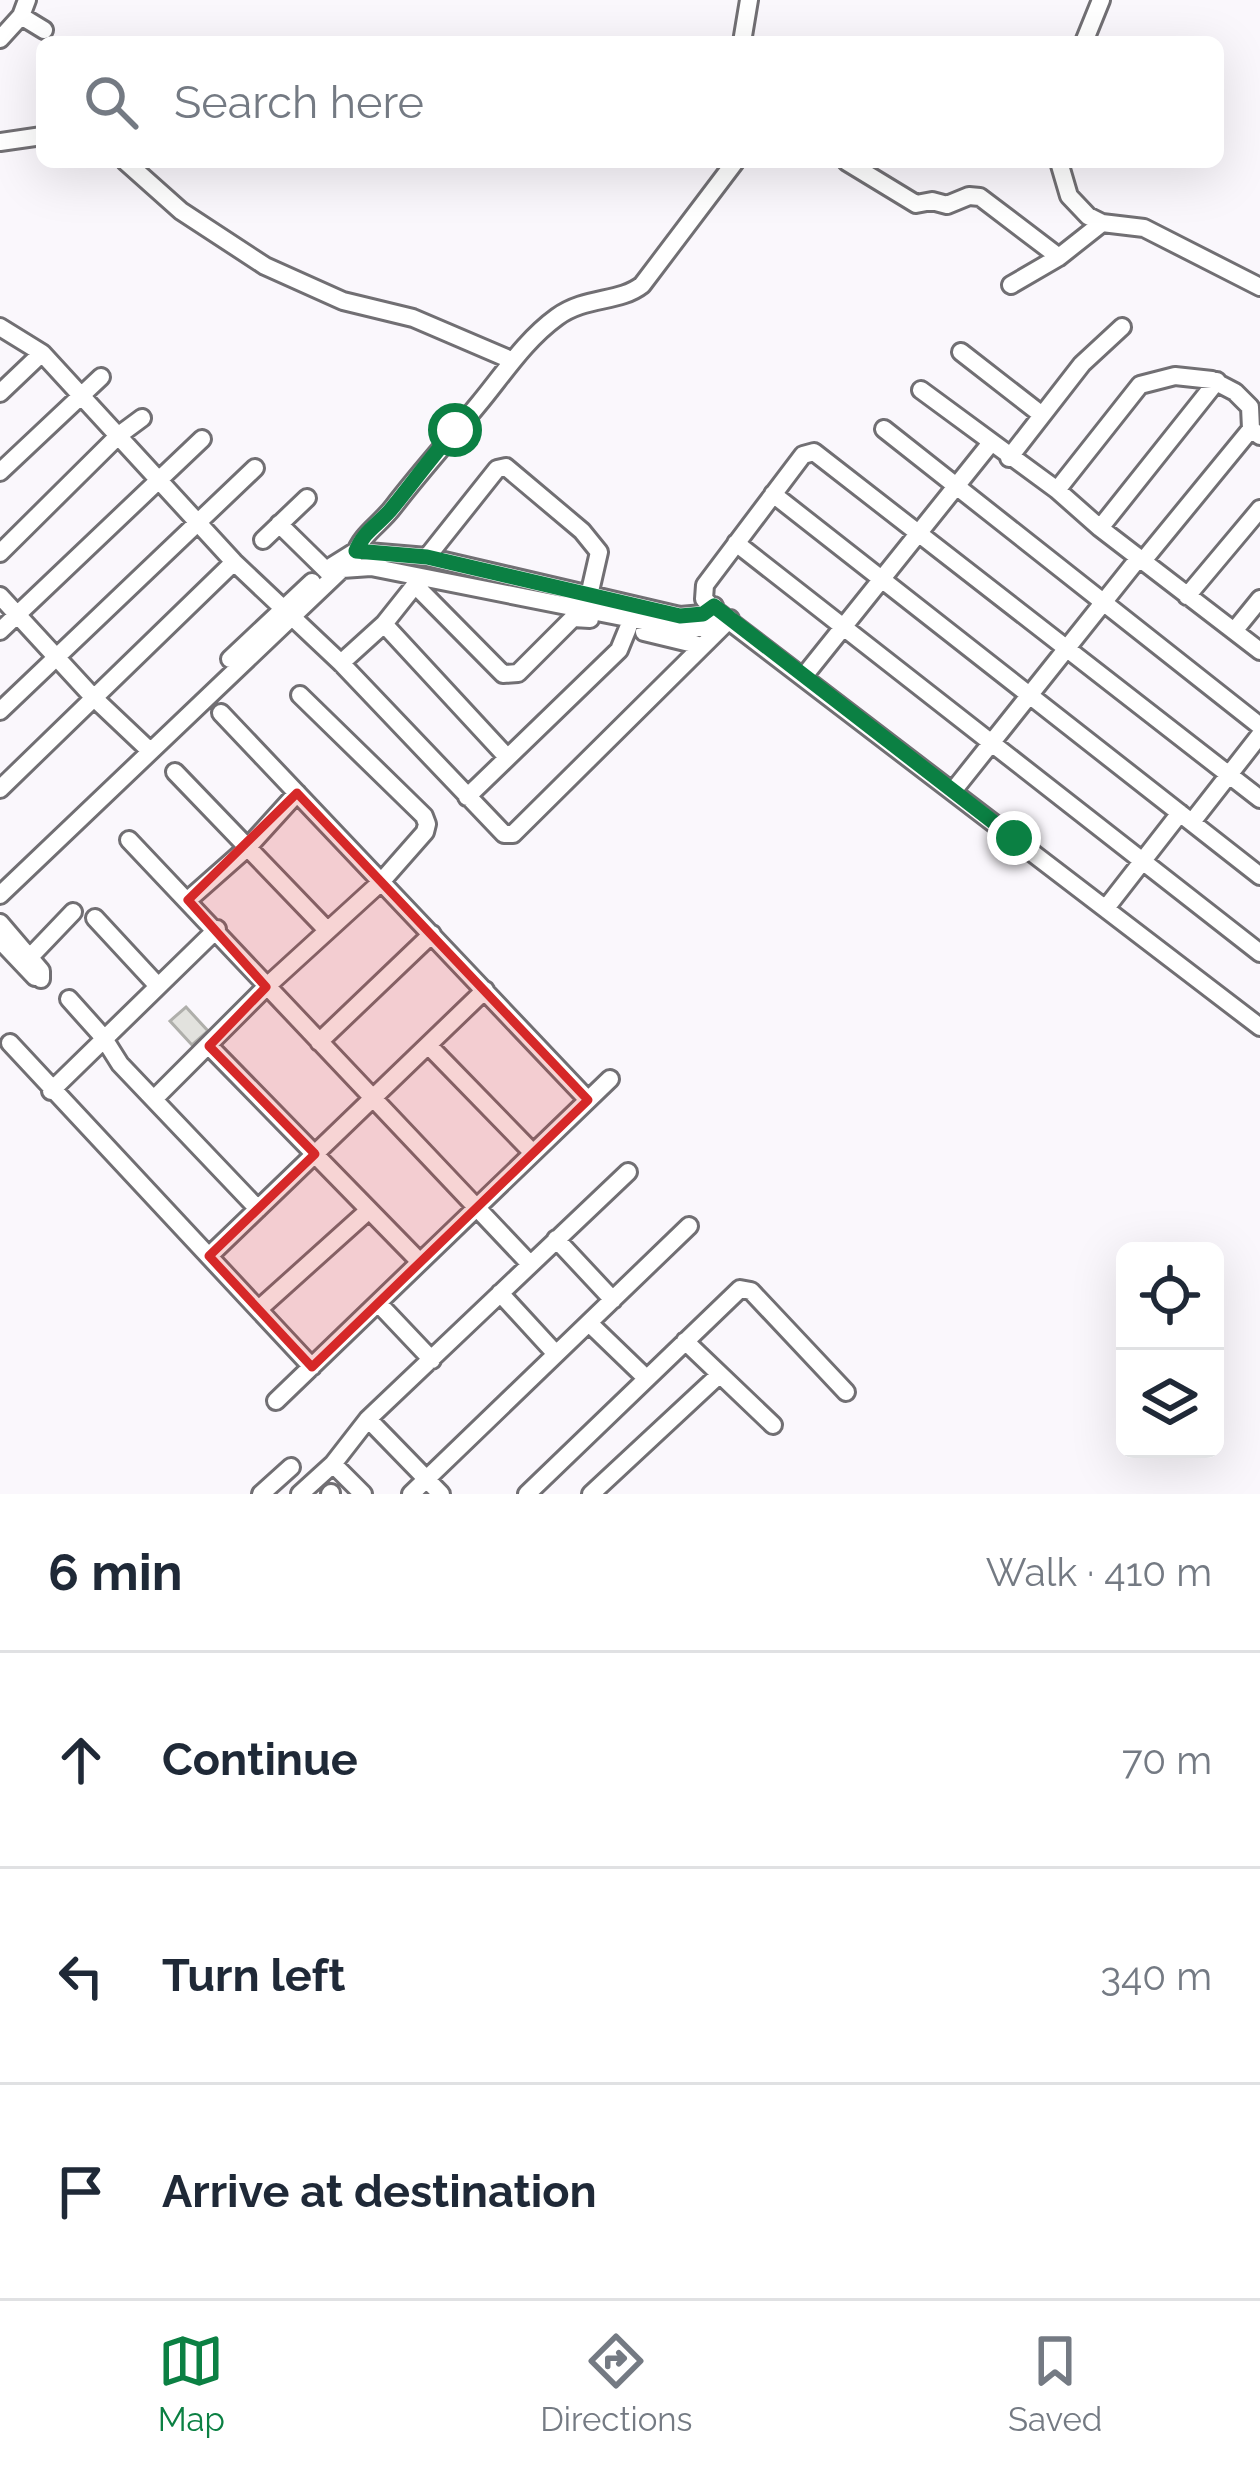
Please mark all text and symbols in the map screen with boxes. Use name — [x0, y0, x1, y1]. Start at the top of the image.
search box — [36, 36, 1224, 168]
icon: search — [78, 69, 144, 135]
text: Search here — [174, 76, 424, 129]
route start — [428, 403, 482, 457]
route end — [987, 811, 1041, 865]
map controls — [1116, 1242, 1224, 1458]
button: locate — [1116, 1242, 1224, 1350]
button: layers — [1116, 1350, 1224, 1458]
text: 6 min — [48, 1542, 183, 1602]
text: Walk · 410 m — [986, 1549, 1212, 1595]
icon: ahead — [48, 1727, 114, 1793]
text: Continue — [162, 1733, 358, 1786]
text: 70 m — [1122, 1737, 1212, 1783]
icon: left — [48, 1943, 114, 2009]
text: Turn left — [162, 1949, 345, 2002]
text: 340 m — [1100, 1953, 1212, 1999]
icon: arrive — [48, 2159, 114, 2225]
text: Arrive at destination — [162, 2165, 597, 2218]
tab: Map — [158, 2328, 225, 2439]
tab: Directions — [540, 2328, 693, 2439]
tab: Saved — [1008, 2328, 1102, 2439]

